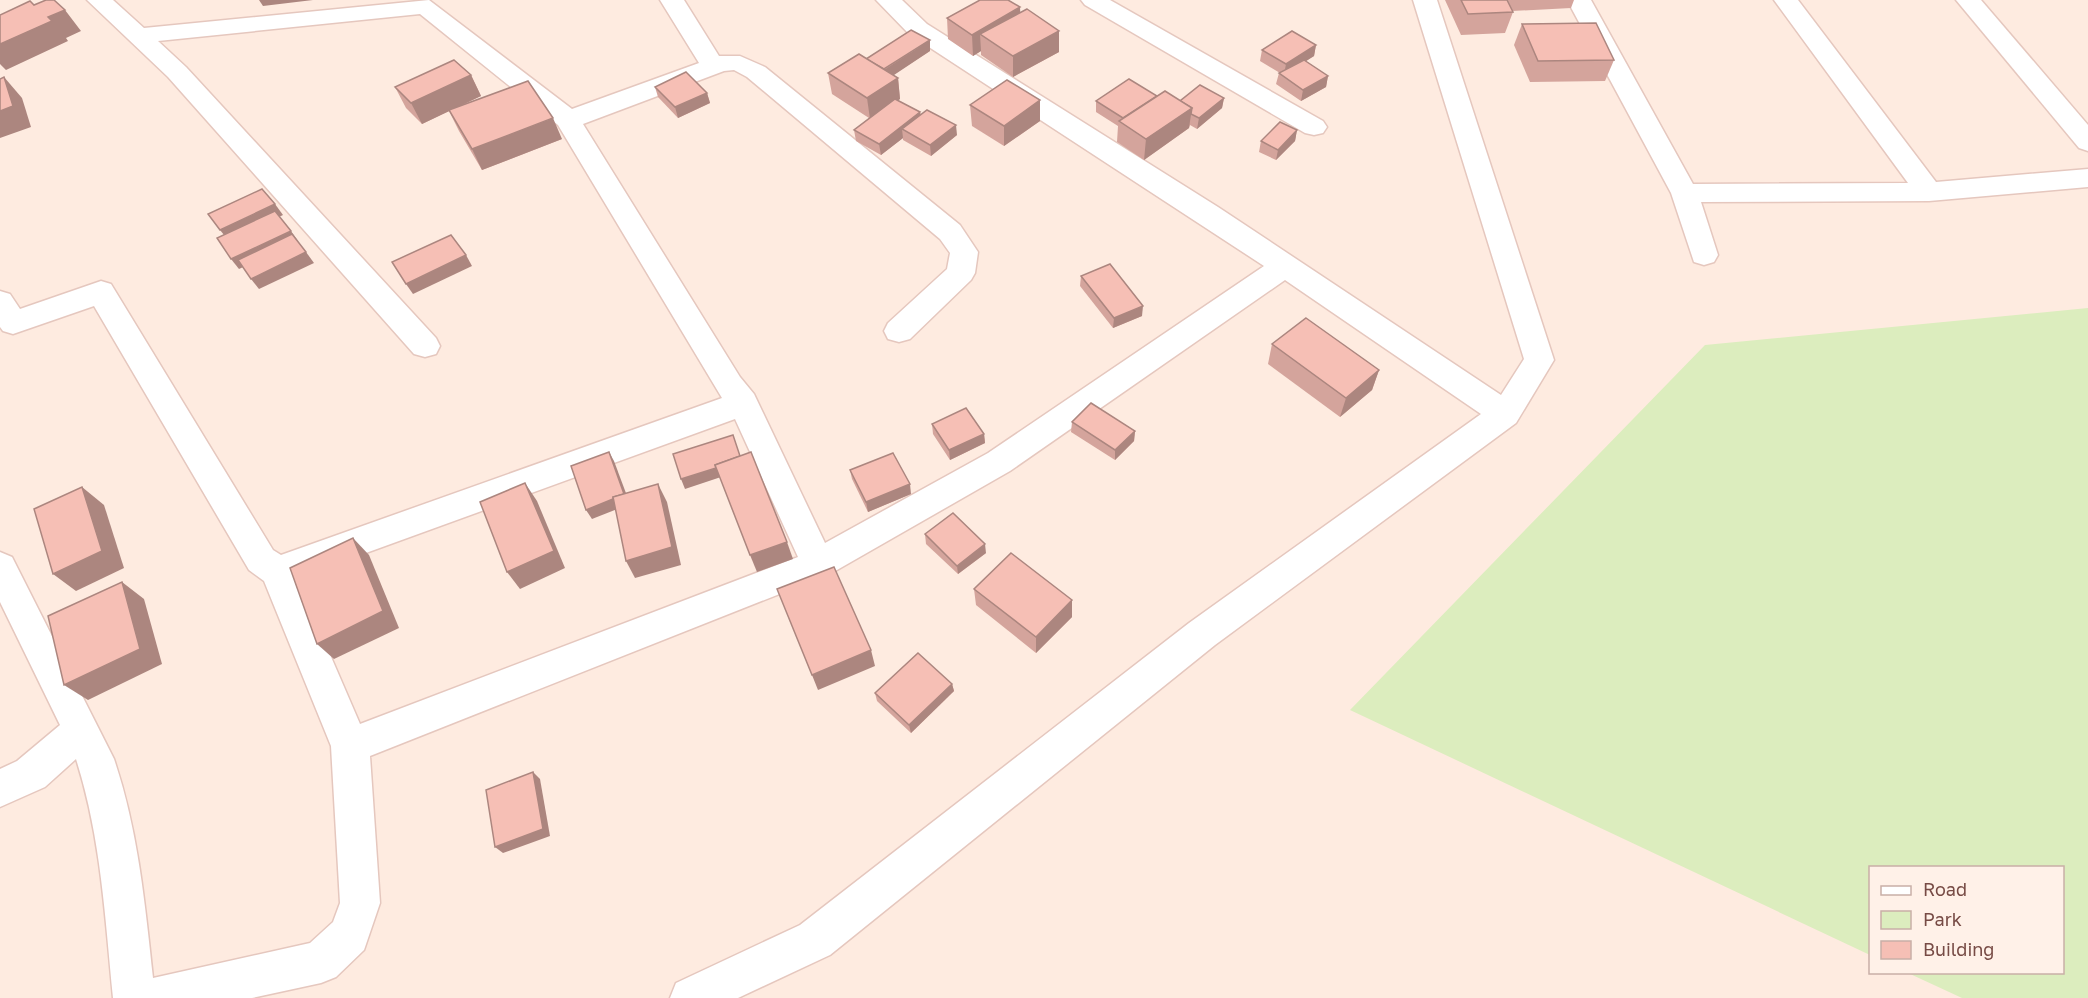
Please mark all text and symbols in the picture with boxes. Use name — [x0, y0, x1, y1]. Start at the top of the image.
legend — [1869, 866, 2064, 974]
text: Road — [1923, 878, 1967, 900]
text: Park — [1923, 908, 1962, 930]
text: Building — [1923, 938, 1994, 960]

